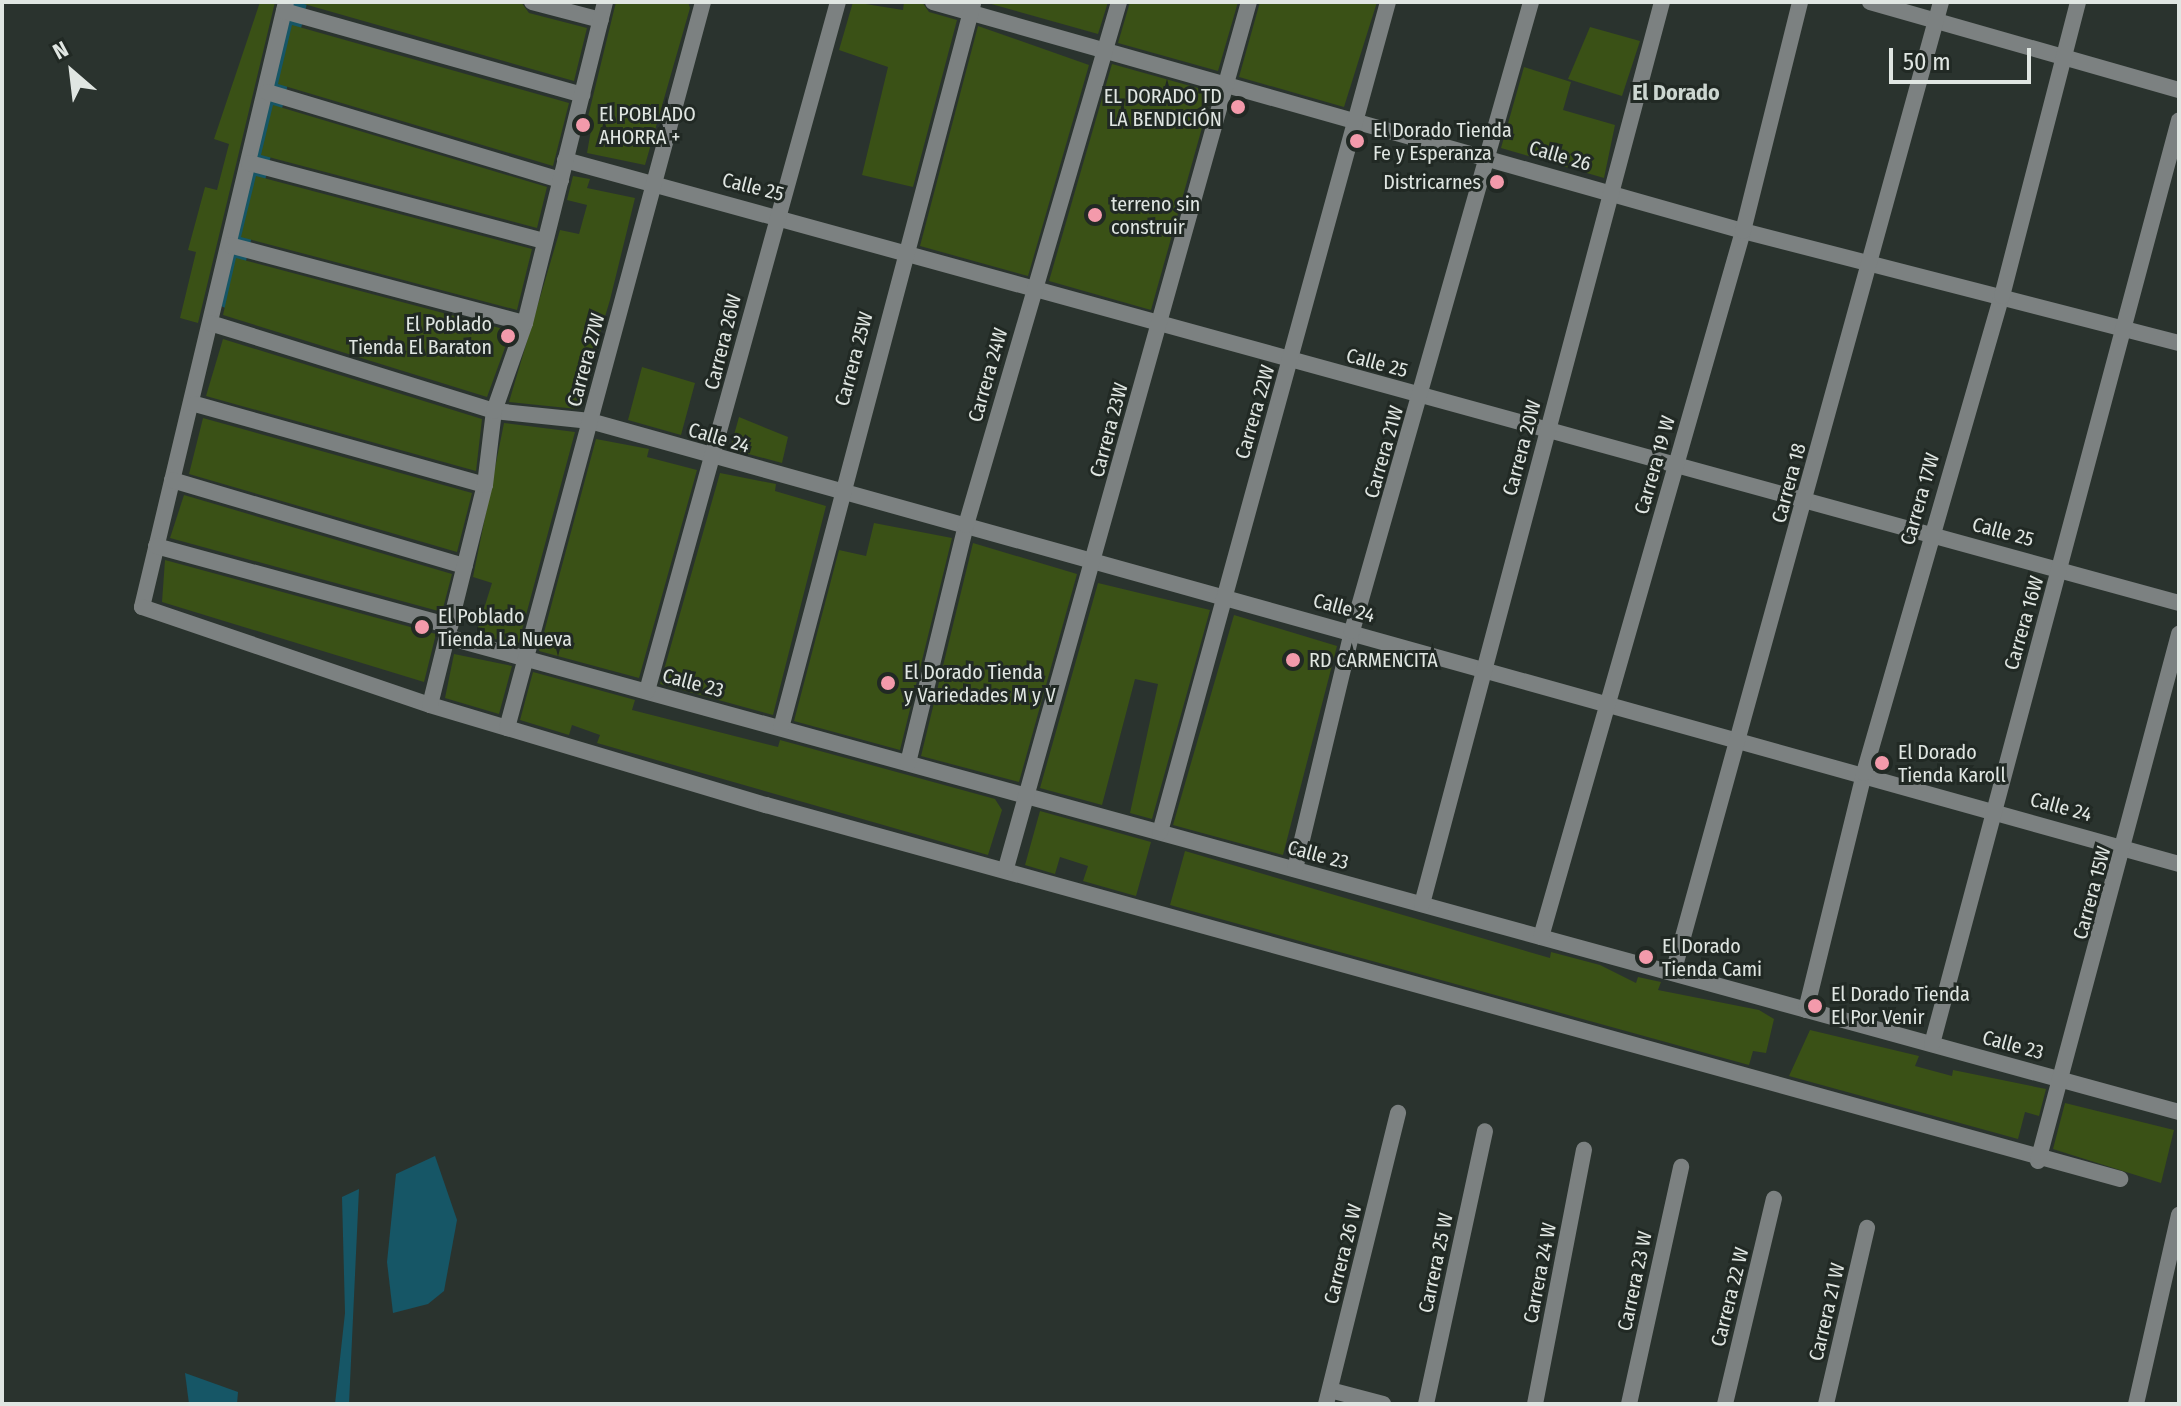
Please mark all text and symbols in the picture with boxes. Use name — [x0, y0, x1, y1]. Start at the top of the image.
north arrow — [32, 32, 112, 112]
scale bar — [1893, 32, 2035, 82]
text: N — [48, 35, 73, 65]
text: 50 m — [1903, 48, 1951, 76]
district label: El Dorado — [1632, 80, 1720, 106]
place label: EL DORADO TD LA BENDICIÓN — [1104, 84, 1222, 131]
marker: EL DORADO TD LA BENDICIÓN — [1229, 98, 1247, 116]
place label: El POBLADO AHORRA + — [599, 102, 696, 149]
marker: El POBLADO AHORRA + — [574, 116, 592, 134]
place label: El Dorado Tienda Fe y Esperanza — [1373, 118, 1512, 165]
marker: El Dorado Tienda Fe y Esperanza — [1348, 132, 1366, 150]
street label: Calle 26 — [1526, 136, 1594, 176]
street label: Calle 25 — [720, 168, 786, 206]
place label: Districarnes — [1383, 170, 1481, 194]
marker: Districarnes — [1488, 173, 1506, 191]
place label: terreno sin construir — [1111, 192, 1200, 239]
marker: terreno sin construir — [1086, 206, 1104, 224]
street label: Carrera 26W — [700, 292, 746, 392]
street label: Carrera 25W — [830, 309, 878, 409]
street label: Carrera 27W — [562, 311, 610, 409]
place label: El Poblado Tienda El Baraton — [349, 312, 492, 359]
street label: Carrera 24W — [963, 325, 1013, 425]
marker: El Poblado Tienda El Baraton — [499, 327, 517, 345]
street label: Calle 25 — [1344, 343, 1410, 383]
street label: Carrera 22W — [1230, 362, 1280, 462]
street label: Carrera 23W — [1085, 380, 1133, 480]
street label: Carrera 20W — [1498, 398, 1546, 498]
street label: Carrera 21W — [1359, 403, 1409, 501]
street label: Carrera 19 W — [1630, 413, 1680, 517]
street label: Calle 24 — [686, 418, 752, 458]
street label: Carrera 18 — [1767, 440, 1811, 526]
street label: Carrera 17W — [1895, 450, 1945, 548]
street label: Calle 25 — [1970, 512, 2036, 552]
street label: Carrera 16W — [1999, 573, 2049, 673]
street label: Calle 24 — [1311, 588, 1377, 628]
place label: El Poblado Tienda La Nueva — [438, 604, 572, 651]
marker: El Poblado Tienda La Nueva — [413, 618, 431, 636]
place label: RD CARMENCITA — [1309, 648, 1438, 672]
marker: RD CARMENCITA — [1284, 651, 1302, 669]
place label: El Dorado Tienda y Variedades M y V — [904, 660, 1056, 707]
street label: Calle 23 — [660, 663, 726, 703]
marker: El Dorado Tienda y Variedades M y V — [879, 674, 897, 692]
place label: El Dorado Tienda Karoll — [1898, 740, 2006, 787]
marker: El Dorado Tienda Karoll — [1873, 754, 1891, 772]
street label: Calle 24 — [2028, 787, 2094, 827]
street label: Calle 23 — [1285, 835, 1351, 875]
street label: Carrera 15W — [2068, 844, 2116, 942]
place label: El Dorado Tienda Cami — [1662, 934, 1762, 981]
marker: El Dorado Tienda Cami — [1637, 948, 1655, 966]
place label: El Dorado Tienda El Por Venir — [1831, 982, 1970, 1029]
marker: El Dorado Tienda El Por Venir — [1806, 997, 1824, 1015]
street label: Calle 23 — [1980, 1025, 2046, 1065]
street label: Carrera 26 W — [1319, 1201, 1367, 1307]
street label: Carrera 25 W — [1414, 1211, 1458, 1315]
street label: Carrera 24 W — [1519, 1221, 1561, 1325]
street label: Carrera 23 W — [1613, 1229, 1657, 1333]
street label: Carrera 22 W — [1706, 1245, 1754, 1349]
street label: Carrera 21 W — [1804, 1261, 1850, 1363]

